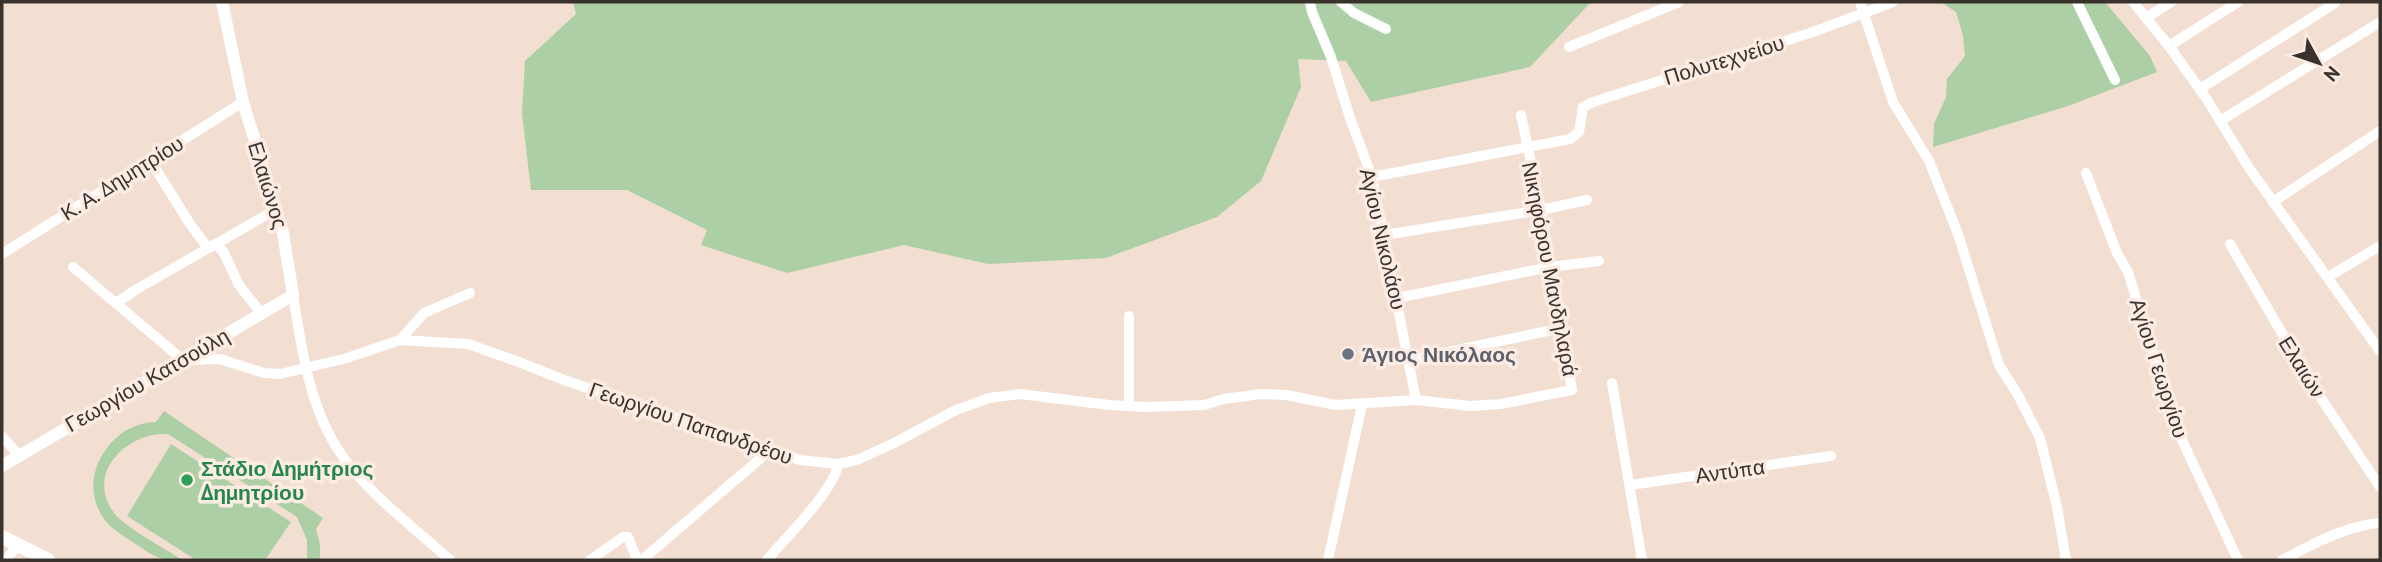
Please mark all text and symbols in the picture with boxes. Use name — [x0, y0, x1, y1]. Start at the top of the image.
north arrow — [2284, 28, 2354, 98]
street label: Πολυτεχνείου — [1661, 29, 1787, 91]
text: N — [2319, 61, 2345, 86]
street label: Κ. Α. Δημητρίου — [56, 129, 188, 227]
street label: Ελαιώνος — [242, 138, 294, 232]
street label: Νικηφόρου Μανδηλαρά — [1516, 159, 1584, 379]
street label: Αγίου Νικολάου — [1354, 166, 1412, 312]
street label: Αγίου Γεωργίου — [2124, 295, 2194, 441]
street label: Γεωργίου Κατσούλη — [60, 322, 234, 438]
street label: Ελαιών — [2273, 331, 2331, 403]
place label: Άγιος Νικόλαος — [1362, 341, 1516, 368]
marker: Άγιος Νικόλαος — [1340, 346, 1356, 362]
street label: Γεωργίου Παπανδρέου — [586, 376, 796, 470]
street label: Αντύπα — [1693, 453, 1767, 489]
place label: Στάδιο Δημήτριος Δημητρίου — [201, 455, 374, 506]
marker: Στάδιο Δημήτριος Δημητρίου — [179, 472, 195, 488]

